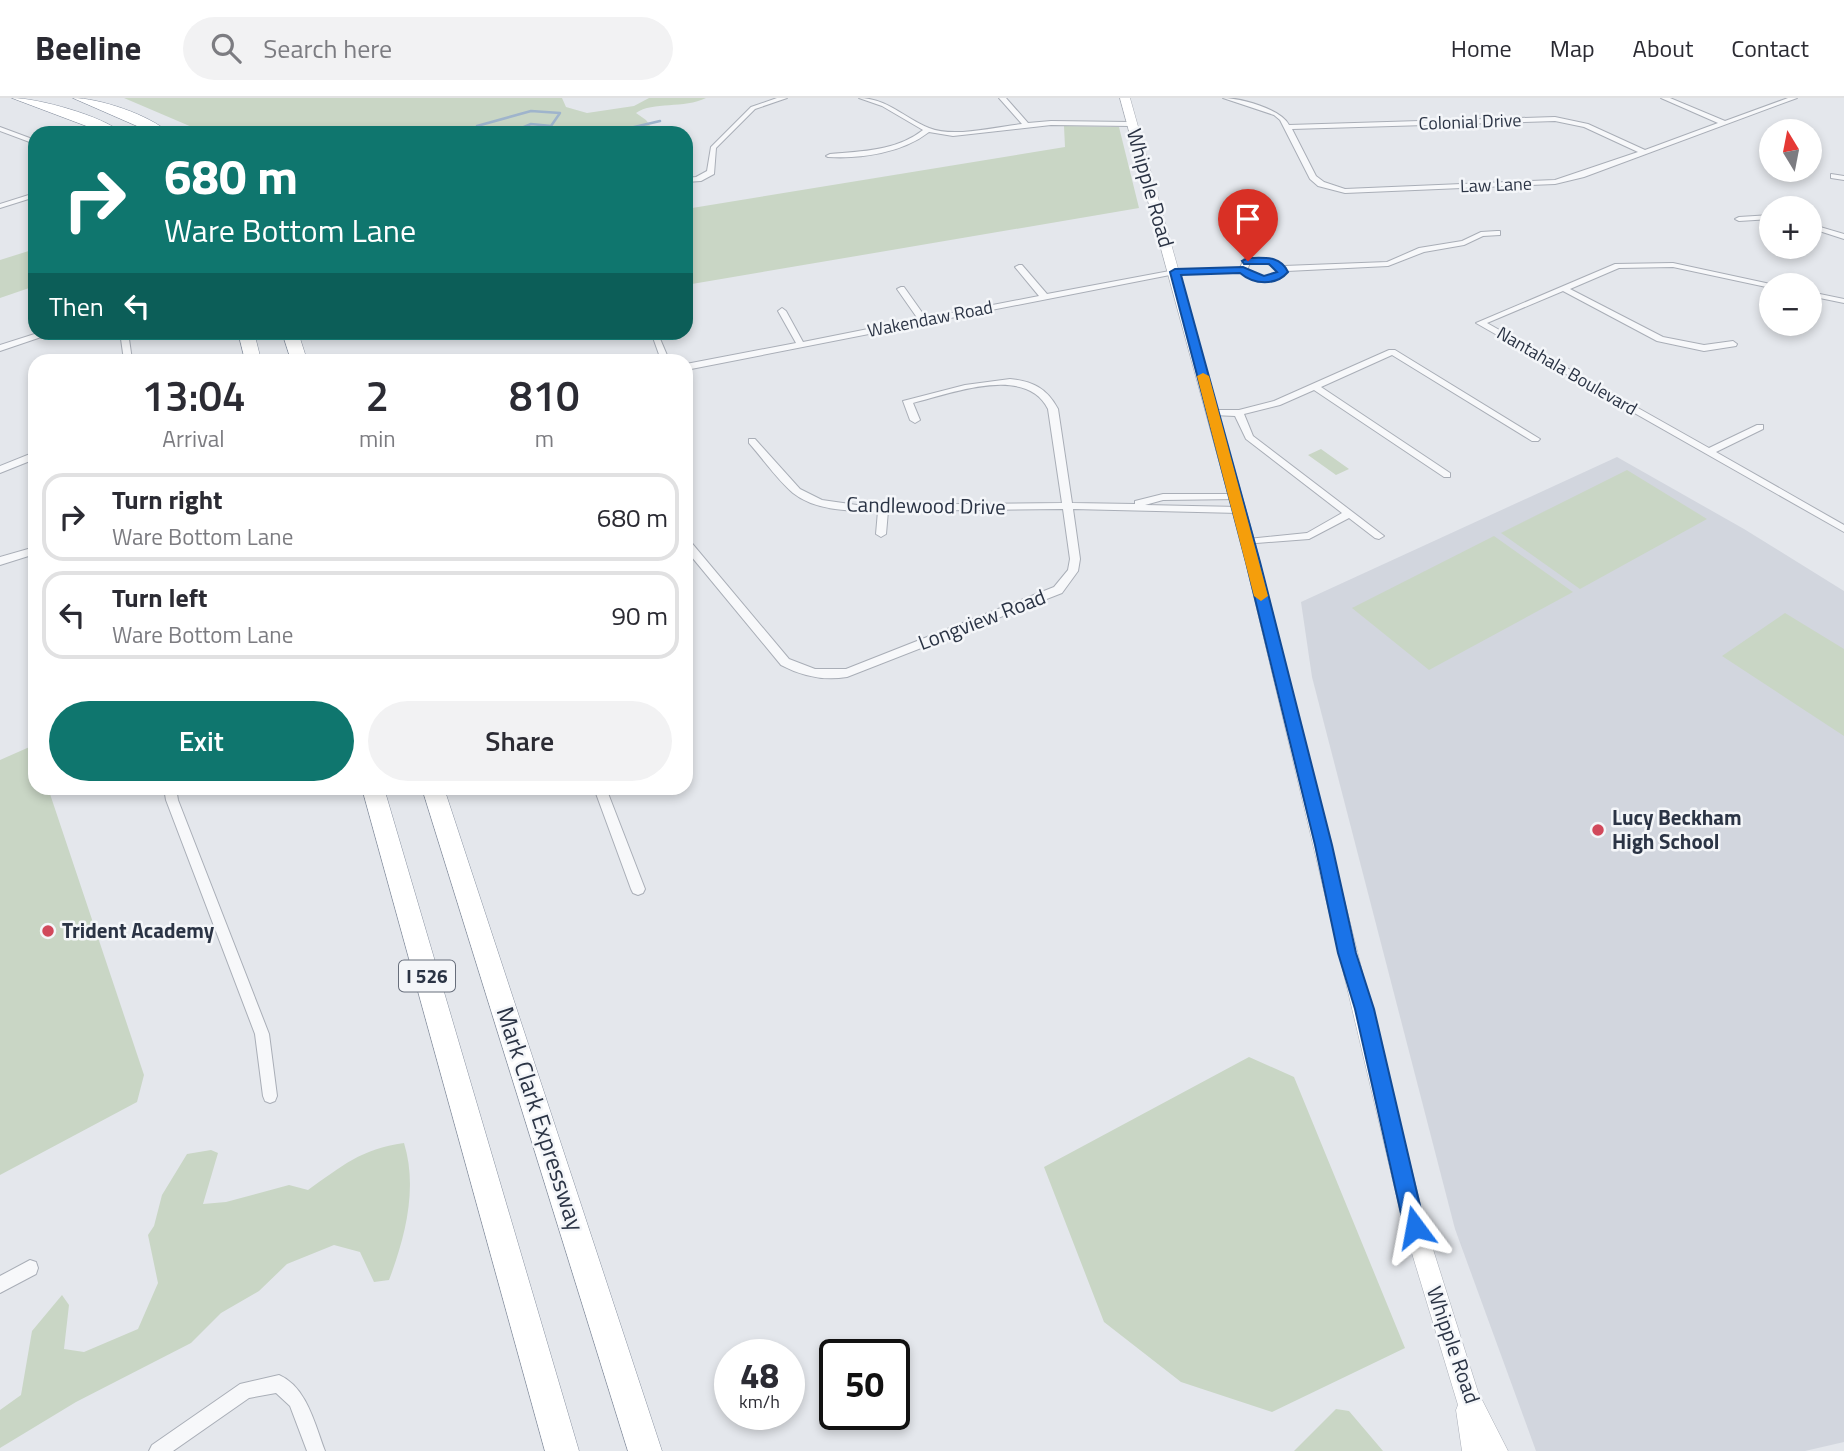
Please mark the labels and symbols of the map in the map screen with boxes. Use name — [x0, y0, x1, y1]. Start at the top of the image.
street label: Colonial Drive — [1418, 106, 1522, 137]
north arrow — [1759, 119, 1822, 182]
street label: Whipple Road — [1119, 125, 1183, 251]
street label: Law Lane — [1460, 170, 1532, 199]
pin — [1218, 189, 1278, 261]
street label: Wakendaw Road — [865, 293, 995, 344]
street label: Nantahala Boulevard — [1492, 319, 1643, 422]
street label: Candlewood Drive — [846, 488, 1006, 522]
street label: Longview Road — [913, 580, 1050, 658]
place label: Lucy Beckham High School — [1612, 801, 1742, 857]
marker: Lucy Beckham High School — [1590, 822, 1606, 838]
place label: Trident Academy — [62, 914, 215, 946]
marker: Trident Academy — [40, 923, 56, 939]
road number: I 526 — [399, 960, 455, 992]
street label: Mark Clark Expressway — [488, 1002, 594, 1236]
position arrow — [1378, 1190, 1452, 1264]
street label: Whipple Road — [1419, 1282, 1489, 1408]
speed limit sign: 50 — [819, 1339, 910, 1430]

